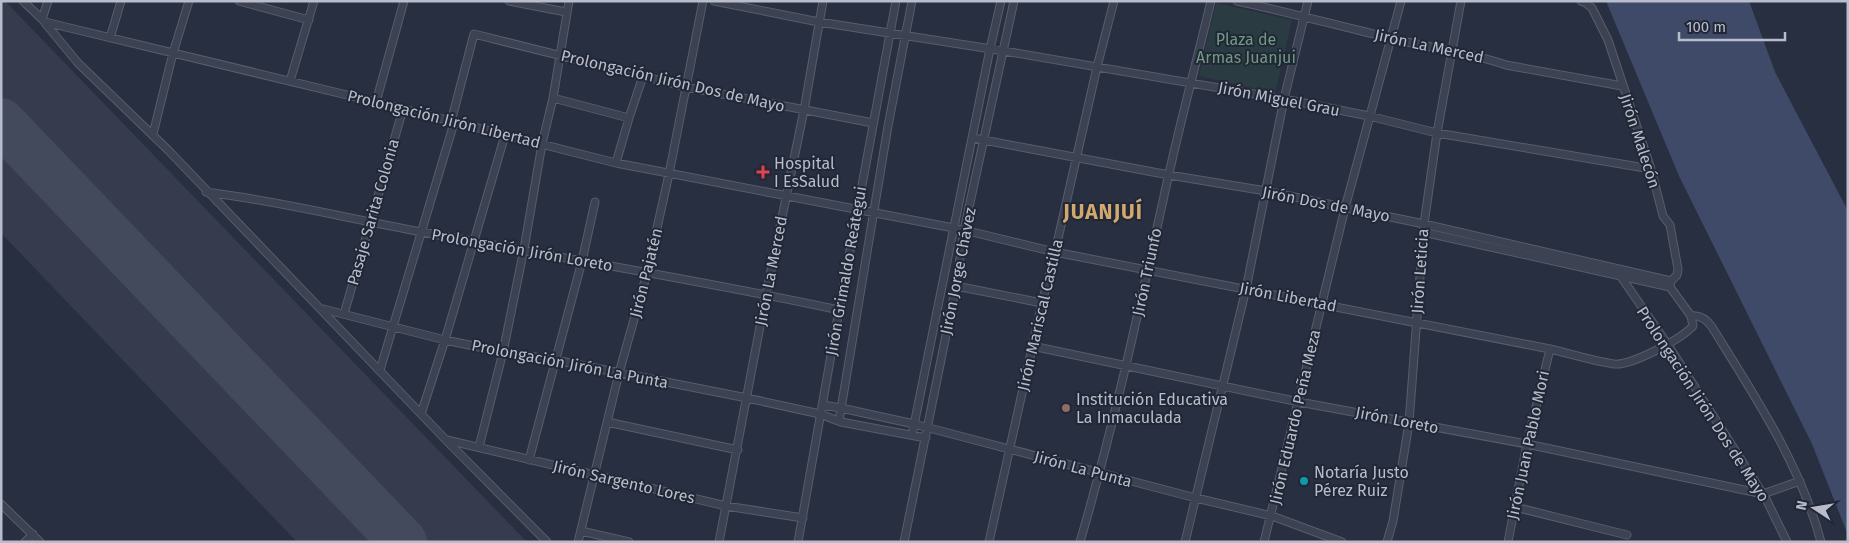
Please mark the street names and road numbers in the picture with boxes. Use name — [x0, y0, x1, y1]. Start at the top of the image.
street label: Jirón La Merced — [1373, 25, 1485, 67]
street label: Prolongación Jirón Dos de Mayo — [559, 46, 787, 116]
street label: Jirón Miguel Grau — [1216, 78, 1342, 120]
street label: Prolongación Jirón Libertad — [346, 86, 542, 152]
street label: Jirón Malecón — [1616, 91, 1664, 191]
street label: Pasaje Sarita Colonia — [343, 137, 403, 287]
street label: Jirón Dos de Mayo — [1260, 182, 1392, 226]
street label: Jirón Grimaldo Reátegui — [822, 185, 870, 357]
street label: Jirón Jorge Chávez — [936, 206, 980, 336]
street label: Jirón La Merced — [751, 215, 791, 327]
street label: Prolongación Jirón Loreto — [430, 225, 614, 275]
street label: Jirón Pajatén — [626, 226, 666, 320]
street label: Jirón Triunfo — [1128, 226, 1166, 318]
street label: Jirón Leticia — [1408, 228, 1432, 314]
street label: Jirón Mariscal Castilla — [1013, 237, 1067, 393]
street label: Jirón Libertad — [1238, 278, 1338, 316]
street label: Prolongación Jirón Dos de Mayo — [1633, 303, 1773, 505]
street label: Jirón Eduardo Peña Meza — [1266, 328, 1324, 506]
street label: Prolongación Jirón La Punta — [470, 336, 670, 392]
street label: Jirón Juan Pablo Mori — [1503, 369, 1553, 521]
street label: Jirón Loreto — [1354, 403, 1440, 437]
street label: Jirón La Punta — [1032, 447, 1134, 491]
street label: Jirón Sargento Lores — [551, 456, 697, 508]

